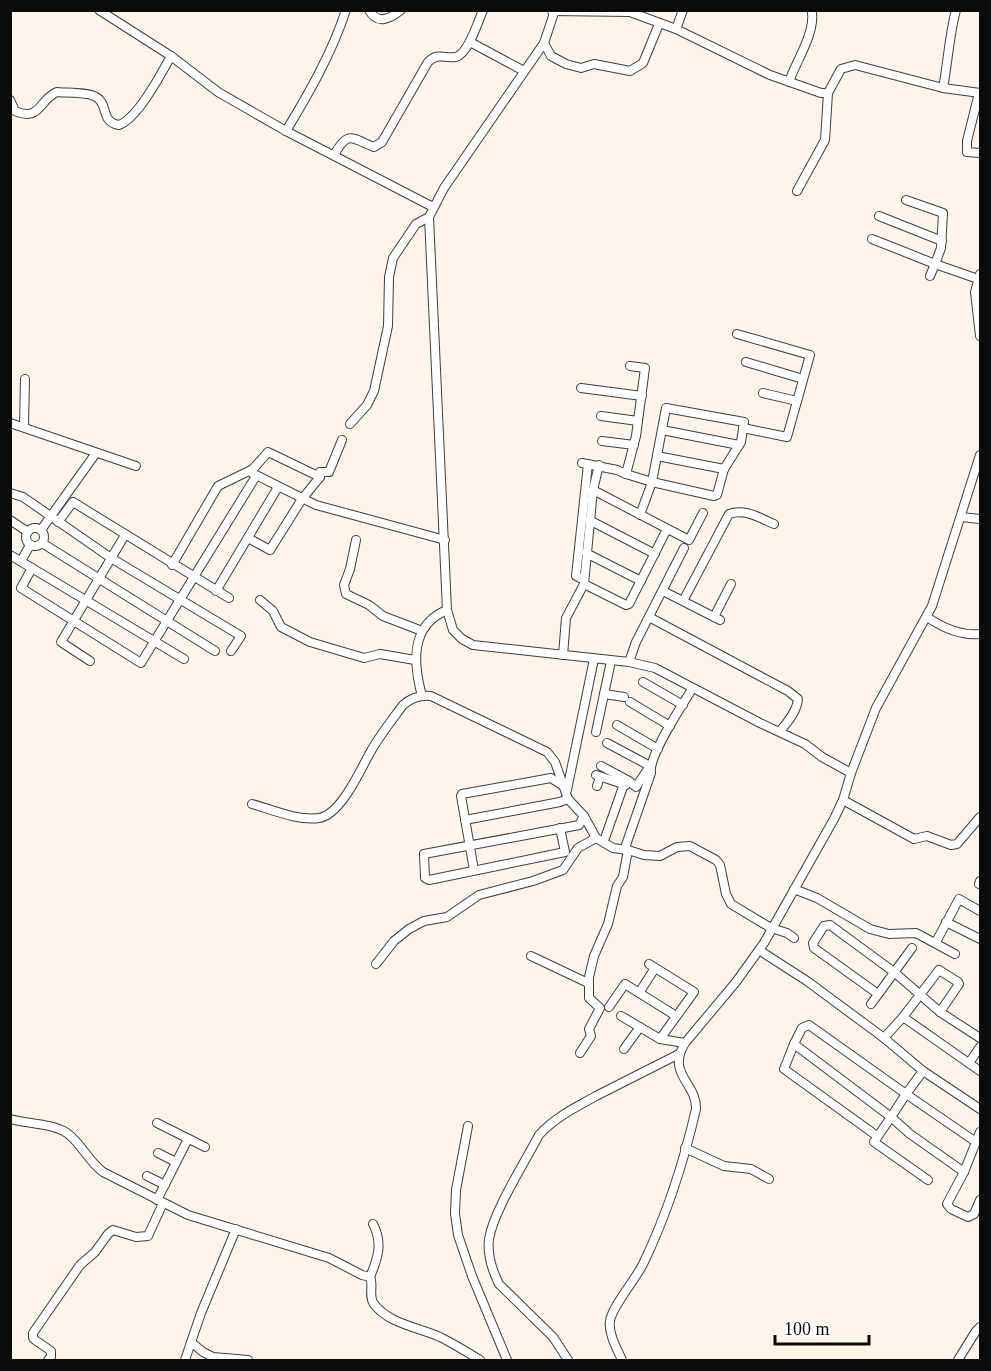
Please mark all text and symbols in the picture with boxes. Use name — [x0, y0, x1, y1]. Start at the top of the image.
scale bar — [775, 1308, 870, 1346]
text: 100 m — [784, 1319, 830, 1339]

